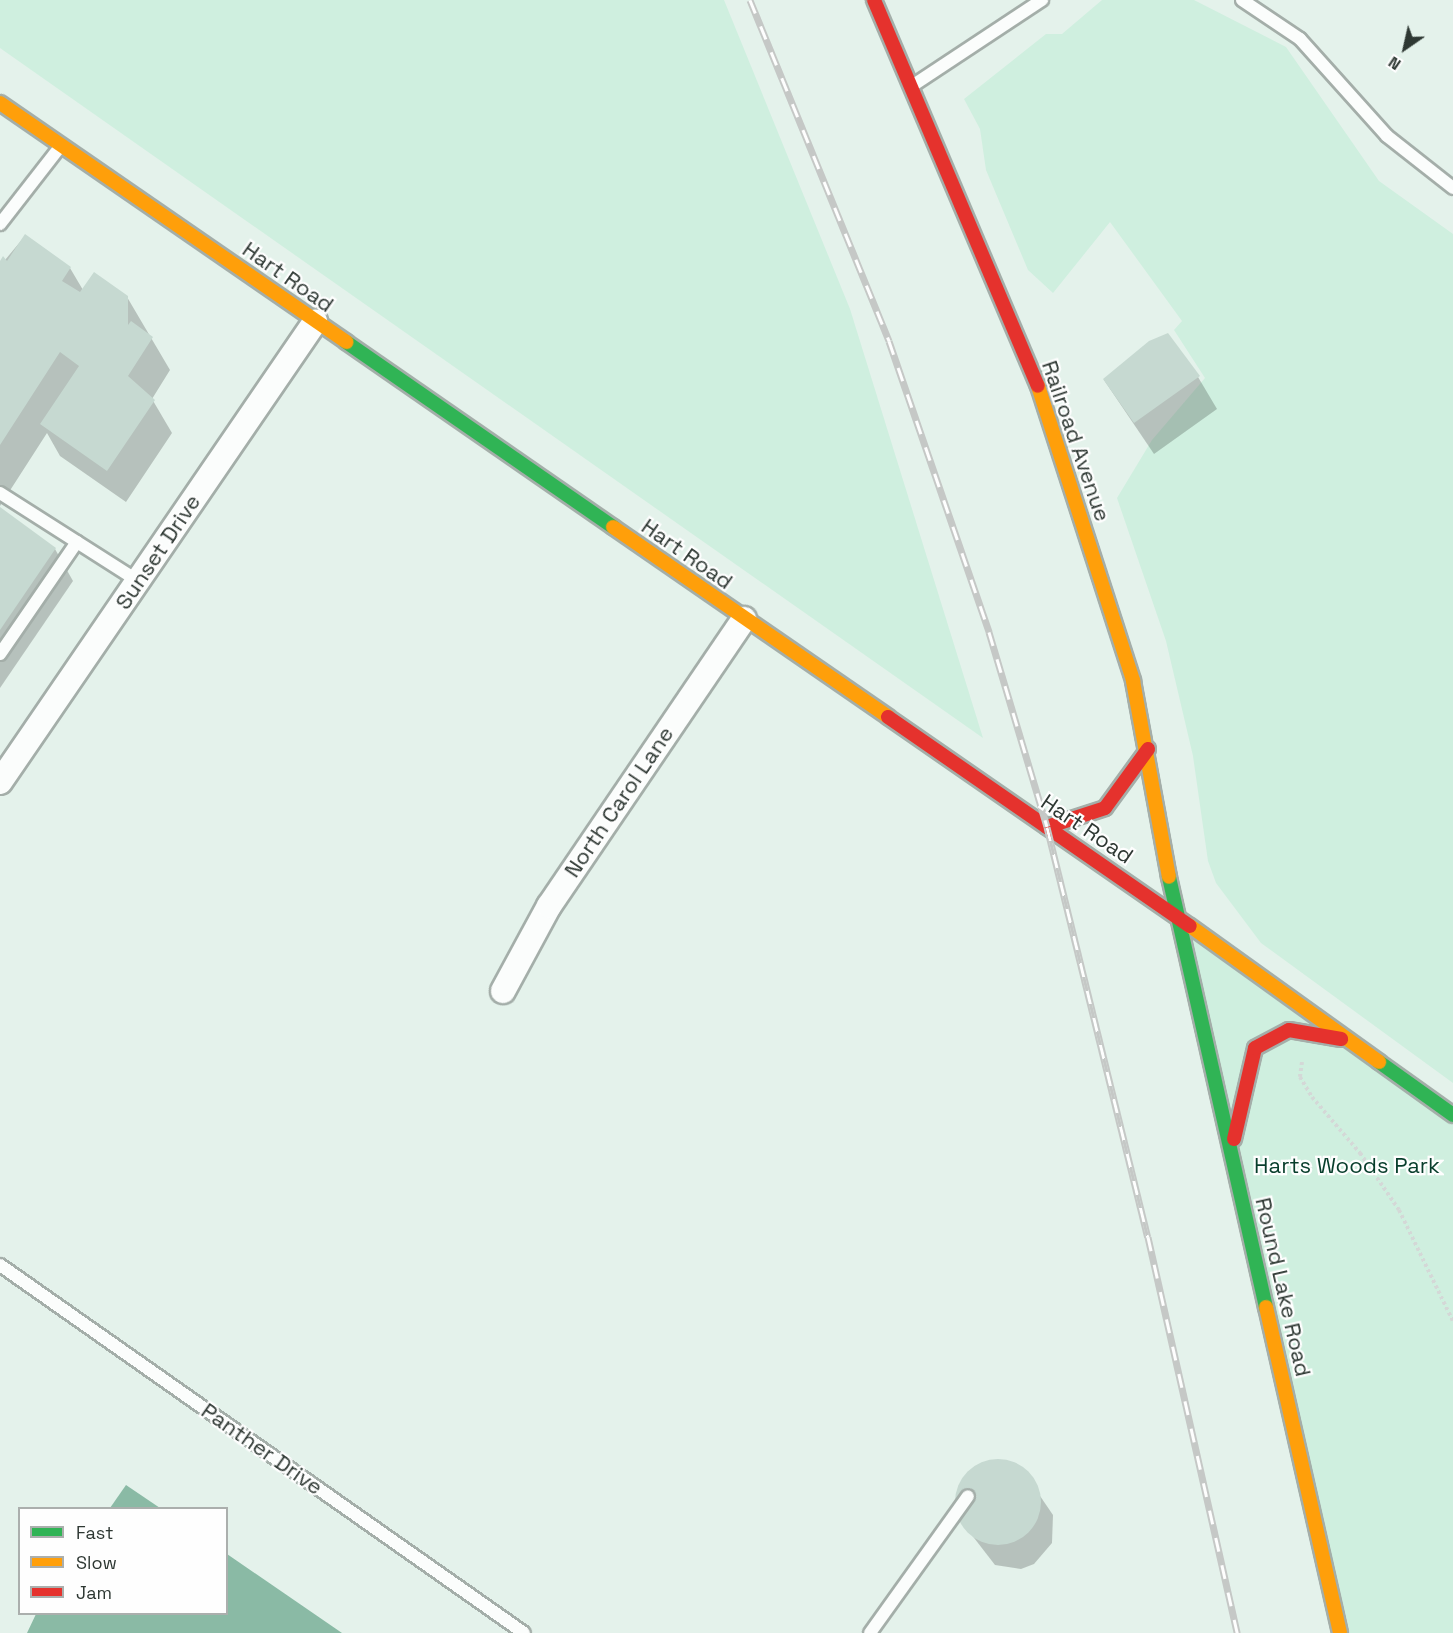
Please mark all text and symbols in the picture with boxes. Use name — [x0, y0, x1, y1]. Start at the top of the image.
north arrow — [1375, 18, 1435, 78]
text: N — [1384, 52, 1405, 75]
street label: Hart Road — [237, 236, 339, 318]
street label: Railroad Avenue — [1036, 357, 1116, 525]
street label: Sunset Drive — [110, 489, 206, 615]
street label: Hart Road — [636, 513, 738, 595]
street label: North Carol Lane — [559, 722, 679, 882]
street label: Hart Road — [1036, 789, 1138, 869]
park label: Harts Woods Park — [1254, 1153, 1440, 1179]
street label: Round Lake Road — [1250, 1195, 1316, 1379]
street label: Panther Drive — [196, 1397, 328, 1501]
legend — [18, 1507, 228, 1615]
text: Fast — [76, 1521, 113, 1544]
text: Slow — [76, 1551, 117, 1574]
text: Jam — [76, 1581, 112, 1604]

